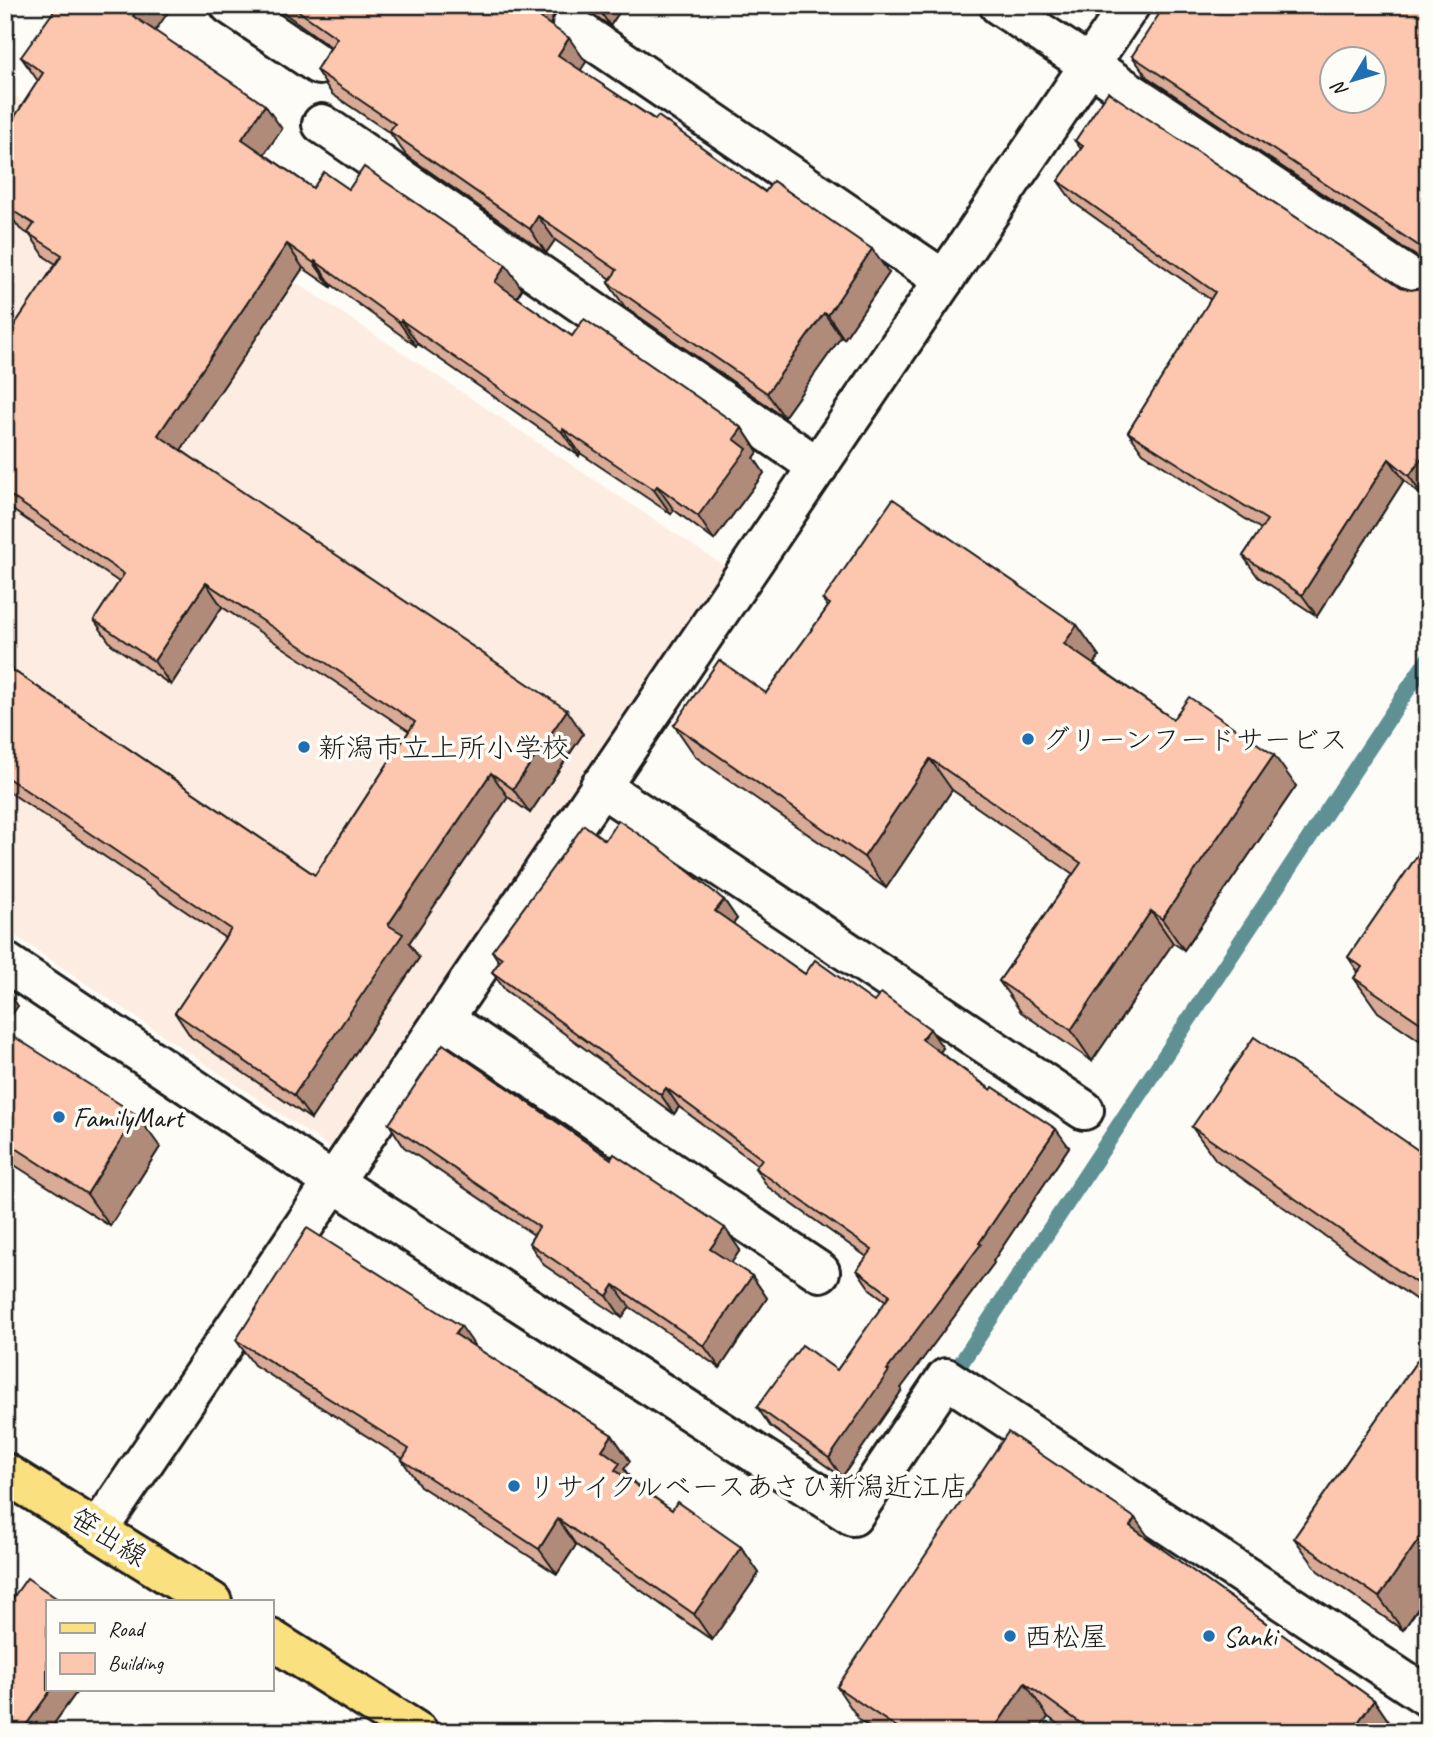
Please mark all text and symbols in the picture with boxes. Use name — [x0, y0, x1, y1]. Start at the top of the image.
north arrow — [1318, 46, 1388, 116]
text: N — [1325, 75, 1353, 102]
place label: グリーンフードサービス — [1042, 722, 1348, 757]
place label: 新潟市立上所小学校 — [318, 730, 570, 765]
marker: グリーンフードサービス — [1020, 731, 1036, 747]
marker: 新潟市立上所小学校 — [296, 739, 312, 755]
place label: FamilyMart — [73, 1100, 186, 1135]
marker: FamilyMart — [51, 1109, 67, 1125]
place label: リサイクルベースあさひ新潟近江店 — [528, 1469, 968, 1504]
marker: リサイクルベースあさひ新潟近江店 — [506, 1478, 522, 1494]
street label: 笹出線 — [64, 1500, 154, 1574]
legend — [46, 1600, 273, 1692]
text: Road — [108, 1616, 147, 1642]
place label: 西松屋 — [1024, 1619, 1108, 1654]
place label: Sanki — [1223, 1619, 1280, 1654]
marker: 西松屋 — [1002, 1628, 1018, 1644]
marker: Sanki — [1201, 1628, 1217, 1644]
text: Building — [108, 1650, 165, 1676]

